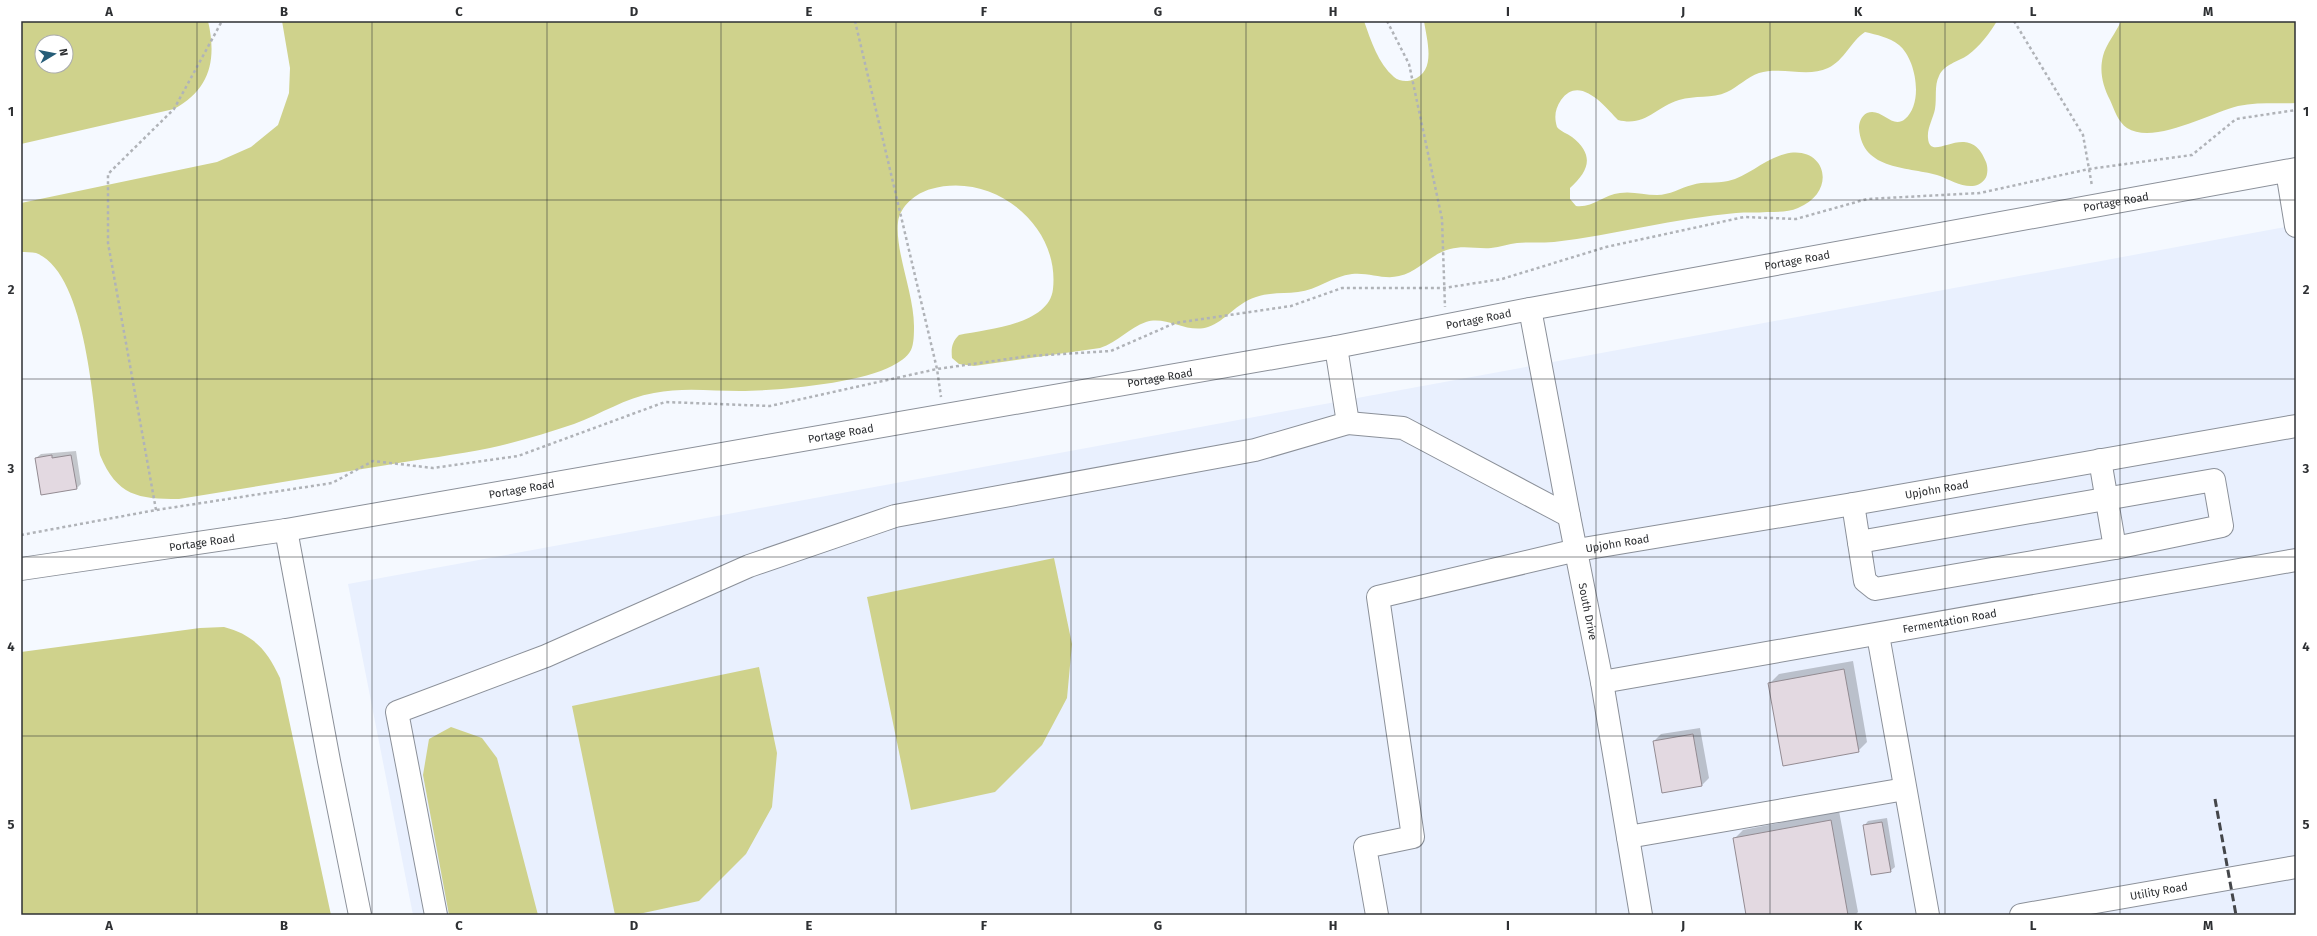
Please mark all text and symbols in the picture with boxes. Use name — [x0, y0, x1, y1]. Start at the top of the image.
text: A — [104, 4, 113, 19]
text: B — [280, 4, 288, 19]
text: C — [455, 4, 463, 19]
text: D — [630, 4, 639, 19]
text: E — [806, 4, 813, 19]
text: F — [981, 4, 988, 19]
text: G — [1154, 4, 1162, 19]
text: H — [1329, 4, 1337, 19]
text: I — [1506, 4, 1510, 19]
text: J — [1680, 4, 1685, 19]
text: K — [1854, 4, 1863, 19]
text: L — [2030, 4, 2037, 19]
text: M — [2203, 4, 2213, 19]
north arrow — [34, 34, 74, 74]
text: N — [56, 48, 70, 57]
text: 1 — [8, 104, 14, 119]
text: 1 — [2303, 104, 2309, 119]
street label: Portage Road — [2082, 190, 2150, 215]
street label: Portage Road — [1763, 248, 1831, 273]
text: 2 — [8, 282, 15, 297]
text: 2 — [2303, 282, 2310, 297]
street label: Portage Road — [1445, 307, 1513, 332]
street label: Portage Road — [1126, 366, 1194, 390]
street label: Portage Road — [807, 422, 875, 446]
text: 3 — [7, 461, 15, 476]
text: 3 — [2302, 461, 2310, 476]
street label: Portage Road — [488, 477, 555, 502]
street label: Upjohn Road — [1904, 478, 1970, 502]
street label: Portage Road — [168, 532, 236, 554]
street label: Upjohn Road — [1585, 532, 1650, 555]
street label: South Drive — [1575, 582, 1600, 641]
street label: Fermentation Road — [1902, 607, 1998, 636]
text: 4 — [7, 639, 15, 654]
text: 4 — [2302, 639, 2310, 654]
text: 5 — [8, 817, 15, 832]
text: 5 — [2303, 817, 2310, 832]
street label: Utility Road — [2129, 880, 2189, 903]
text: A — [104, 918, 113, 933]
text: B — [280, 918, 288, 933]
text: C — [455, 918, 463, 933]
text: D — [630, 918, 639, 933]
text: E — [806, 918, 813, 933]
text: F — [981, 918, 988, 933]
text: G — [1154, 918, 1162, 933]
text: H — [1329, 918, 1337, 933]
text: I — [1506, 918, 1510, 933]
text: J — [1680, 918, 1685, 933]
text: K — [1854, 918, 1863, 933]
text: L — [2030, 918, 2037, 933]
text: M — [2203, 918, 2213, 933]

